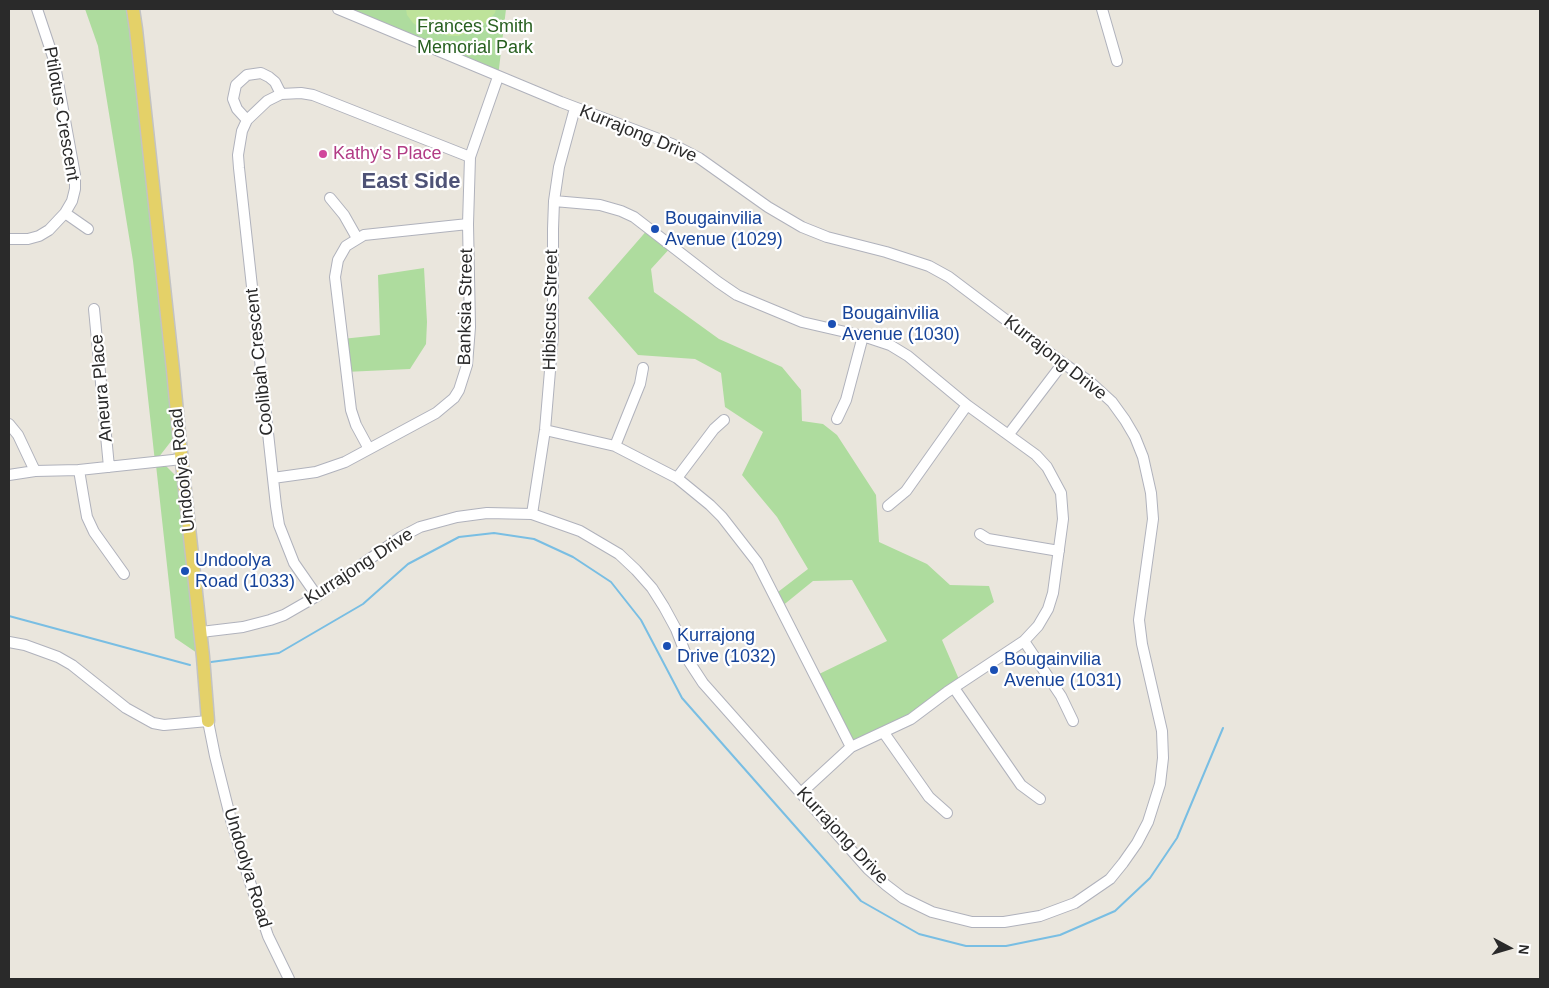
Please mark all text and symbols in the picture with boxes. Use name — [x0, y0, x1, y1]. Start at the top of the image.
park label: Frances Smith Memorial Park — [417, 16, 533, 58]
street label: Ptilotus Crescent — [39, 45, 83, 183]
street label: Kurrajong Drive — [576, 101, 700, 167]
place label: Kathy's Place — [333, 143, 441, 165]
marker: Kathy's Place — [317, 148, 329, 160]
district label: East Side — [361, 169, 461, 195]
place label: Bougainvilia Avenue (1029) — [665, 208, 783, 250]
marker: Bougainvilia Avenue (1029) — [649, 223, 661, 235]
street label: Banksia Street — [454, 248, 478, 366]
street label: Hibiscus Street — [539, 249, 563, 371]
street label: Coolibah Crescent — [242, 287, 278, 437]
place label: Bougainvilia Avenue (1030) — [842, 303, 960, 346]
street label: Kurrajong Drive — [999, 311, 1111, 405]
marker: Bougainvilia Avenue (1030) — [826, 318, 838, 330]
street label: Aneura Place — [87, 333, 117, 443]
street label: Undoolya Road — [166, 407, 200, 533]
street label: Kurrajong Drive — [301, 524, 417, 610]
place label: Undoolya Road (1033) — [195, 550, 295, 592]
marker: Undoolya Road (1033) — [179, 565, 191, 577]
place label: Kurrajong Drive (1032) — [677, 625, 776, 668]
marker: Kurrajong Drive (1032) — [661, 640, 673, 652]
place label: Bougainvilia Avenue (1031) — [1004, 649, 1122, 692]
marker: Bougainvilia Avenue (1031) — [988, 664, 1000, 676]
street label: Kurrajong Drive — [791, 783, 893, 889]
street label: Undoolya Road — [219, 806, 275, 930]
north arrow — [1484, 923, 1534, 973]
text: N — [1515, 944, 1532, 955]

